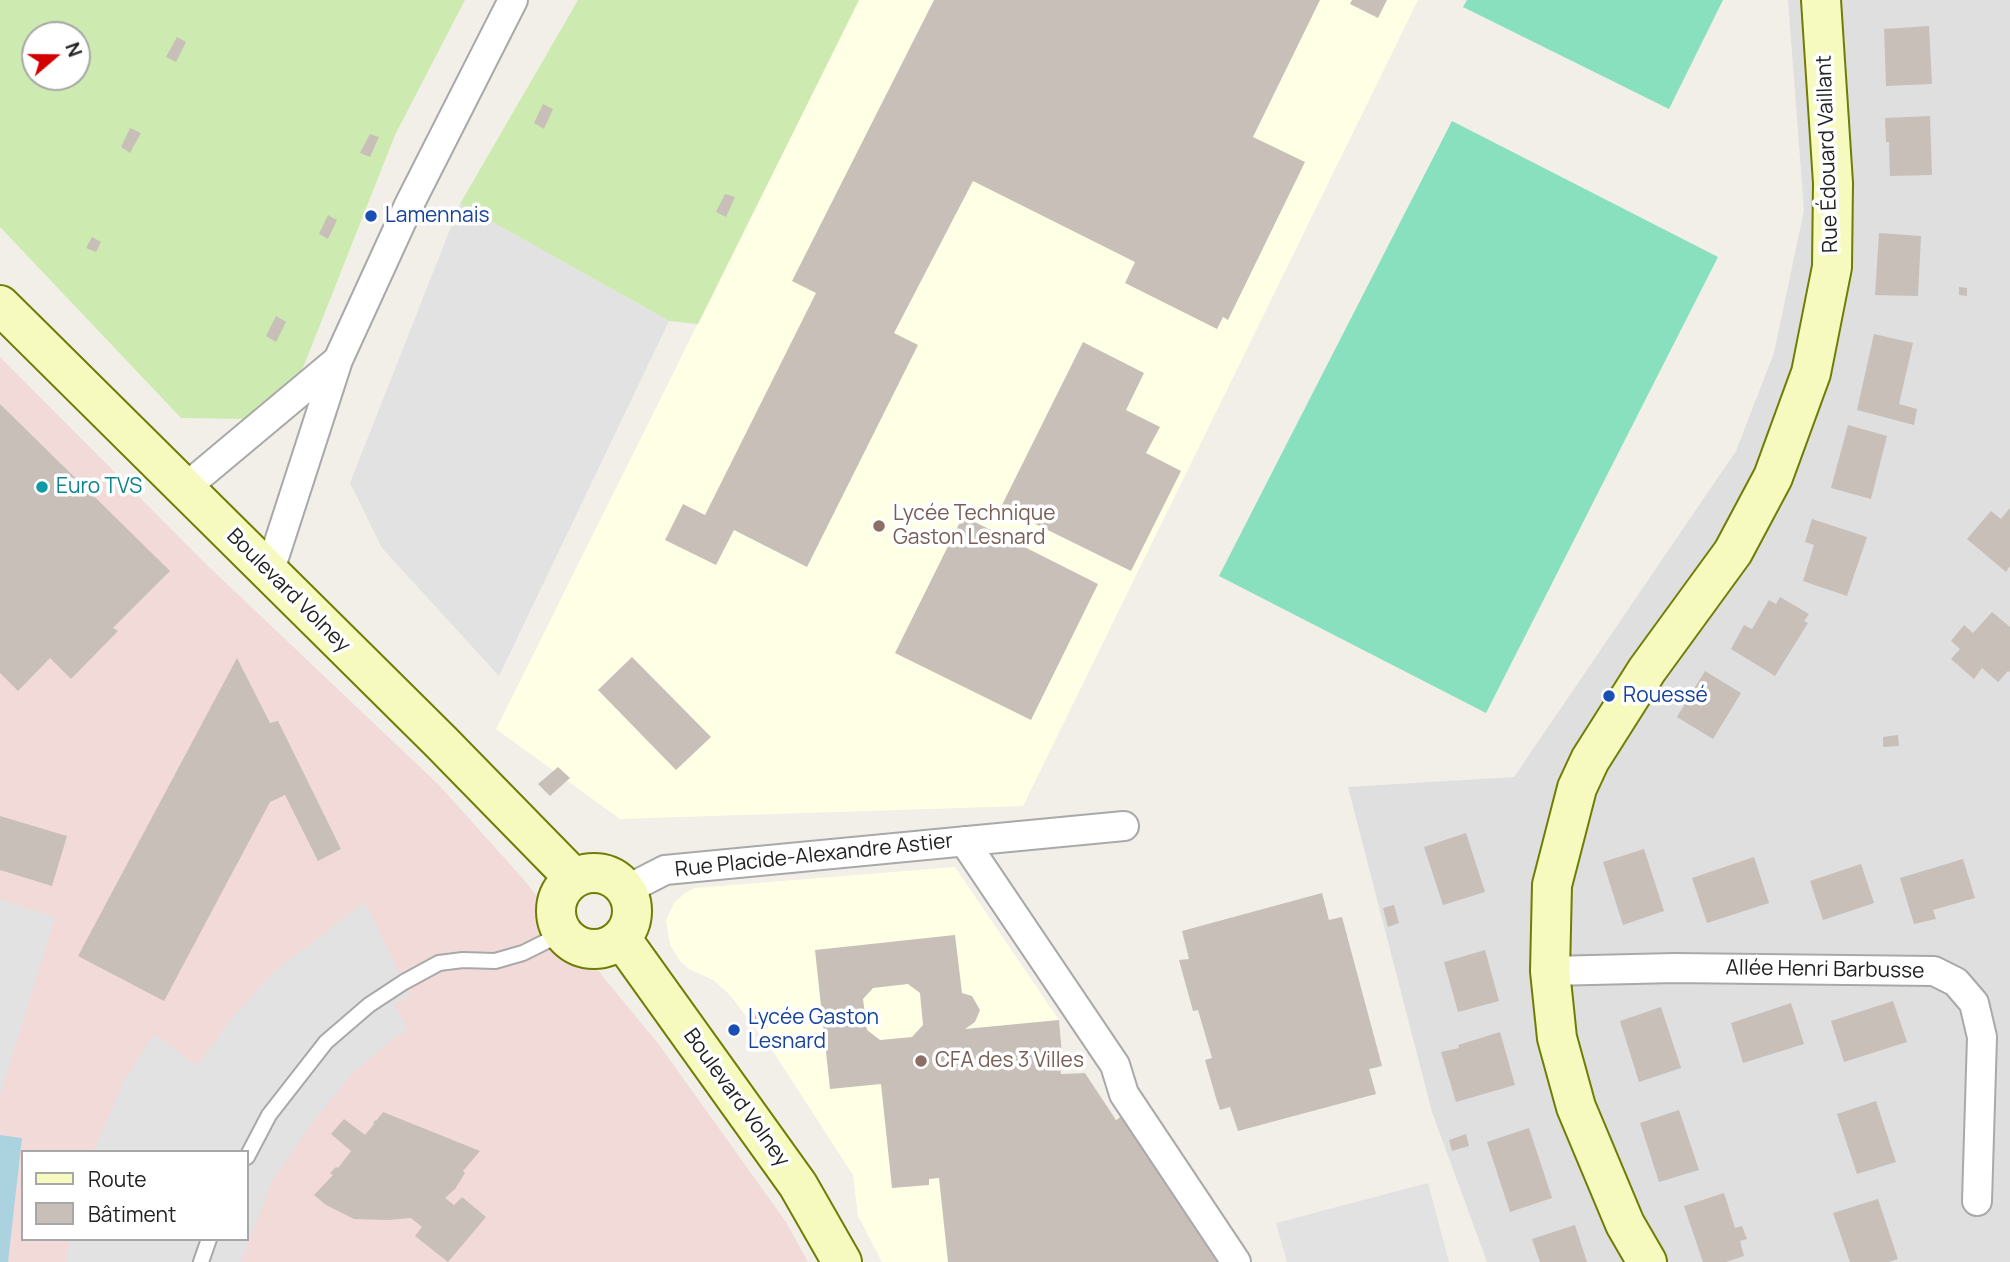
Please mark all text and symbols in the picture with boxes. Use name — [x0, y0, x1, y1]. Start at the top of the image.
north arrow — [21, 21, 91, 91]
text: N — [59, 39, 88, 60]
street label: Rue Édouard Vaillant — [1812, 55, 1844, 253]
place label: Lamennais — [385, 203, 490, 229]
marker: Lamennais — [363, 208, 379, 224]
place label: Euro TVS — [56, 474, 142, 500]
marker: Euro TVS — [34, 479, 50, 495]
place label: Lycée Technique Gaston Lesnard — [893, 501, 1055, 551]
marker: Lycée Technique Gaston Lesnard — [871, 518, 887, 534]
street label: Boulevard Volney — [221, 524, 355, 658]
place label: Rouessé — [1623, 683, 1708, 709]
marker: Rouessé — [1601, 688, 1617, 704]
street label: Rue Placide-Alexandre Astier — [674, 829, 954, 883]
street label: Allée Henri Barbusse — [1725, 956, 1925, 984]
place label: Lycée Gaston Lesnard — [748, 1005, 879, 1055]
marker: Lycée Gaston Lesnard — [726, 1022, 742, 1038]
street label: Boulevard Volney — [677, 1024, 795, 1172]
place label: CFA des 3 Villes — [935, 1048, 1084, 1074]
marker: CFA des 3 Villes — [913, 1053, 929, 1069]
legend — [21, 1150, 248, 1241]
text: Route — [88, 1165, 146, 1193]
text: Bâtiment — [88, 1200, 176, 1228]

